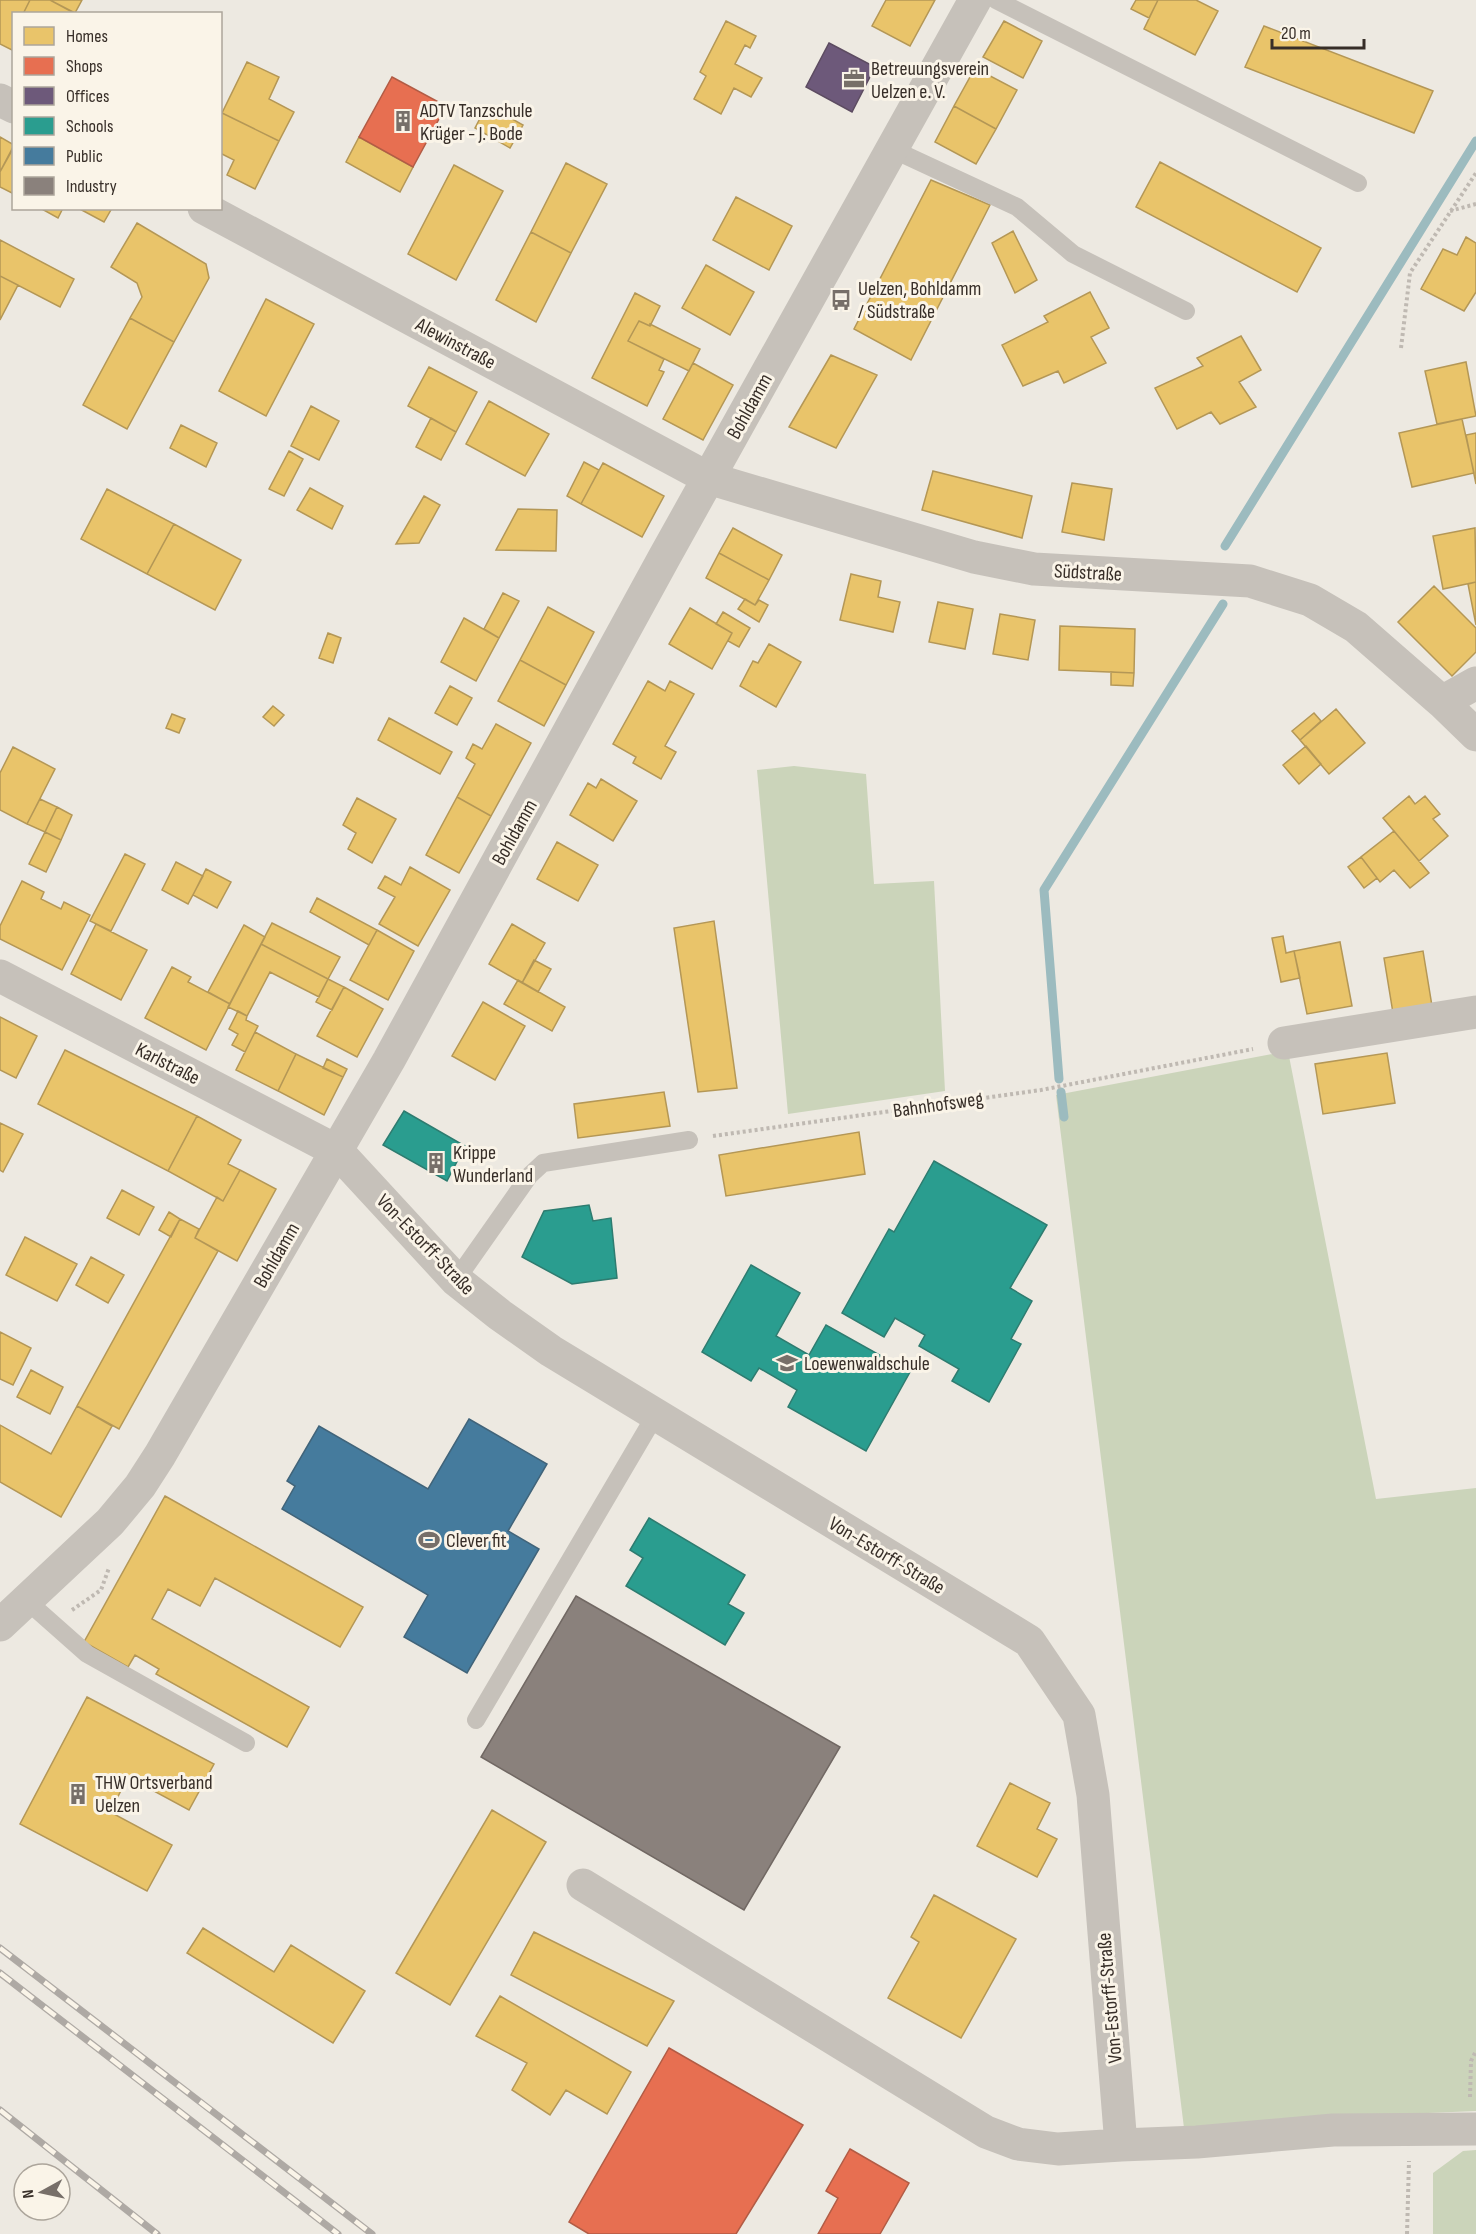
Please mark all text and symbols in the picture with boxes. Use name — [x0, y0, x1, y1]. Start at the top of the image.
legend — [12, 12, 222, 210]
scale bar — [1272, 12, 1364, 50]
text: 20 m — [1281, 23, 1311, 44]
text: Homes — [66, 26, 108, 47]
text: Shops — [66, 56, 103, 77]
place label: Betreuungsverein Uelzen e. V. — [871, 57, 989, 104]
office icon: Betreuungsverein Uelzen e. V. — [842, 67, 866, 91]
text: Offices — [66, 86, 109, 107]
place label: ADTV Tanzschule Krüger - J. Bode — [419, 99, 533, 146]
building icon: ADTV Tanzschule Krüger - J. Bode — [391, 109, 415, 133]
text: Schools — [66, 116, 113, 137]
text: Public — [66, 146, 103, 167]
text: Industry — [66, 176, 117, 197]
place label: Uelzen, Bohldamm / Südstraße — [858, 277, 981, 324]
bus stop icon: Uelzen, Bohldamm / Südstraße — [829, 288, 853, 312]
street label: Alewinstraße — [411, 312, 500, 375]
street label: Bohldamm — [722, 370, 778, 443]
street label: Südstraße — [1053, 559, 1123, 587]
street label: Bohldamm — [487, 796, 543, 869]
street label: Karlstraße — [131, 1038, 204, 1090]
street label: Bahnhofsweg — [892, 1087, 985, 1123]
place label: Krippe Wunderland — [453, 1141, 533, 1188]
building icon: Krippe Wunderland — [424, 1151, 448, 1175]
street label: Von-Estorff-Straße — [371, 1189, 479, 1300]
street label: Bohldamm — [249, 1219, 305, 1292]
school or university icon: Loewenwaldschule — [775, 1351, 799, 1375]
place label: Loewenwaldschule — [804, 1352, 930, 1376]
street label: Von-Estorff-Straße — [824, 1512, 949, 1600]
sports icon: Clever fit — [417, 1528, 441, 1552]
place label: Clever fit — [446, 1529, 507, 1553]
place label: THW Ortsverband Uelzen — [95, 1771, 213, 1818]
building icon: THW Ortsverband Uelzen — [66, 1782, 90, 1806]
street label: Von-Estorff-Straße — [1092, 1932, 1128, 2064]
north arrow — [12, 2162, 72, 2222]
text: N — [19, 2188, 39, 2199]

